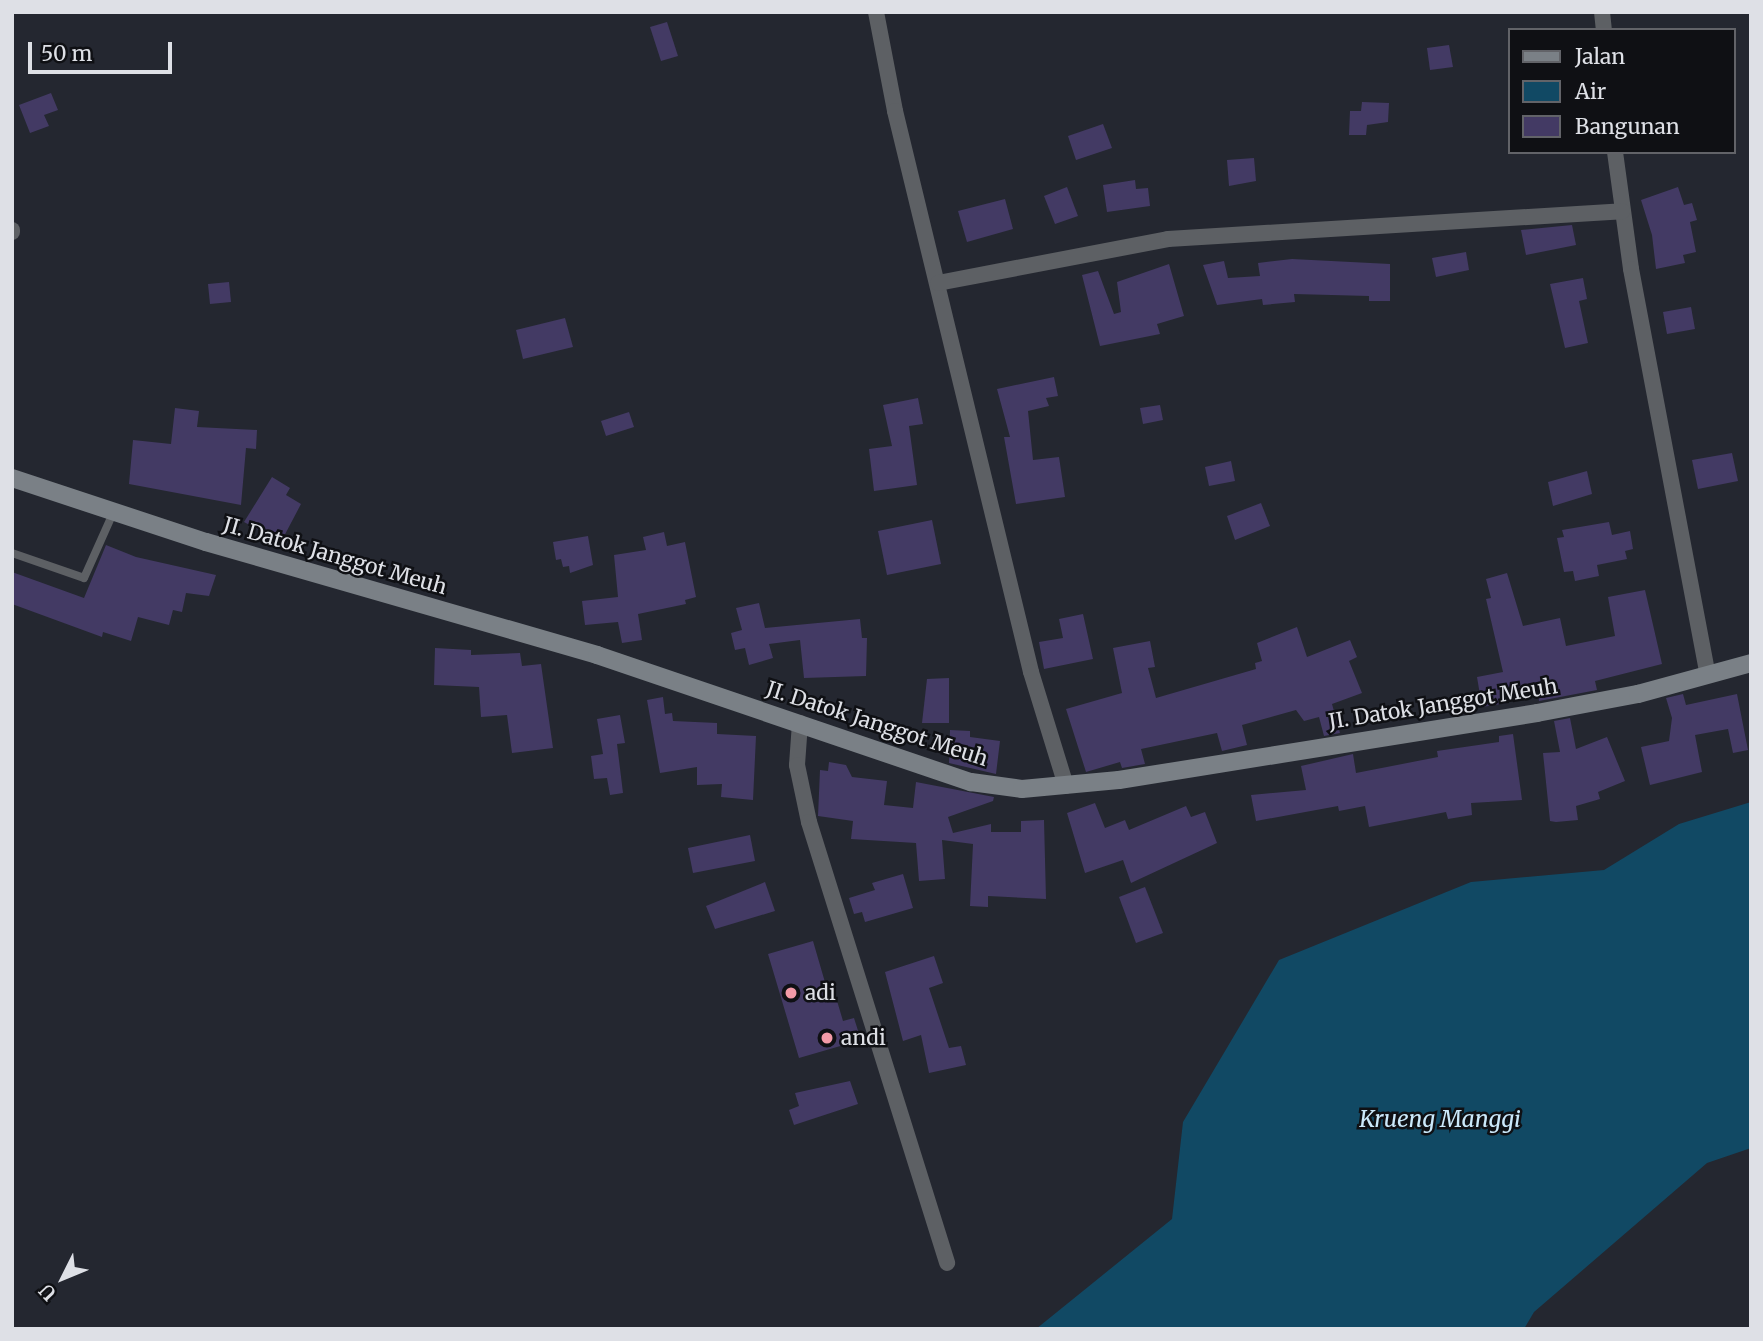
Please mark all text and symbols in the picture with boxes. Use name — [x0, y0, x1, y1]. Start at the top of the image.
scale bar — [32, 28, 175, 72]
legend — [1508, 28, 1735, 154]
text: 50 m — [41, 40, 92, 67]
text: Jalan — [1575, 43, 1625, 70]
text: Air — [1575, 78, 1606, 105]
text: Bangunan — [1575, 113, 1680, 140]
street label: JI. Datok Janggot Meuh — [220, 512, 450, 600]
street label: JI. Datok Janggot Meuh — [1327, 673, 1559, 735]
street label: JI. Datok Janggot Meuh — [763, 676, 991, 772]
place label: adi — [805, 980, 836, 1006]
marker: adi — [783, 985, 799, 1001]
place label: andi — [841, 1025, 886, 1051]
marker: andi — [819, 1030, 835, 1046]
water label: Krueng Manggi — [1359, 1105, 1521, 1133]
north arrow — [28, 1243, 98, 1313]
text: U — [34, 1279, 61, 1306]

